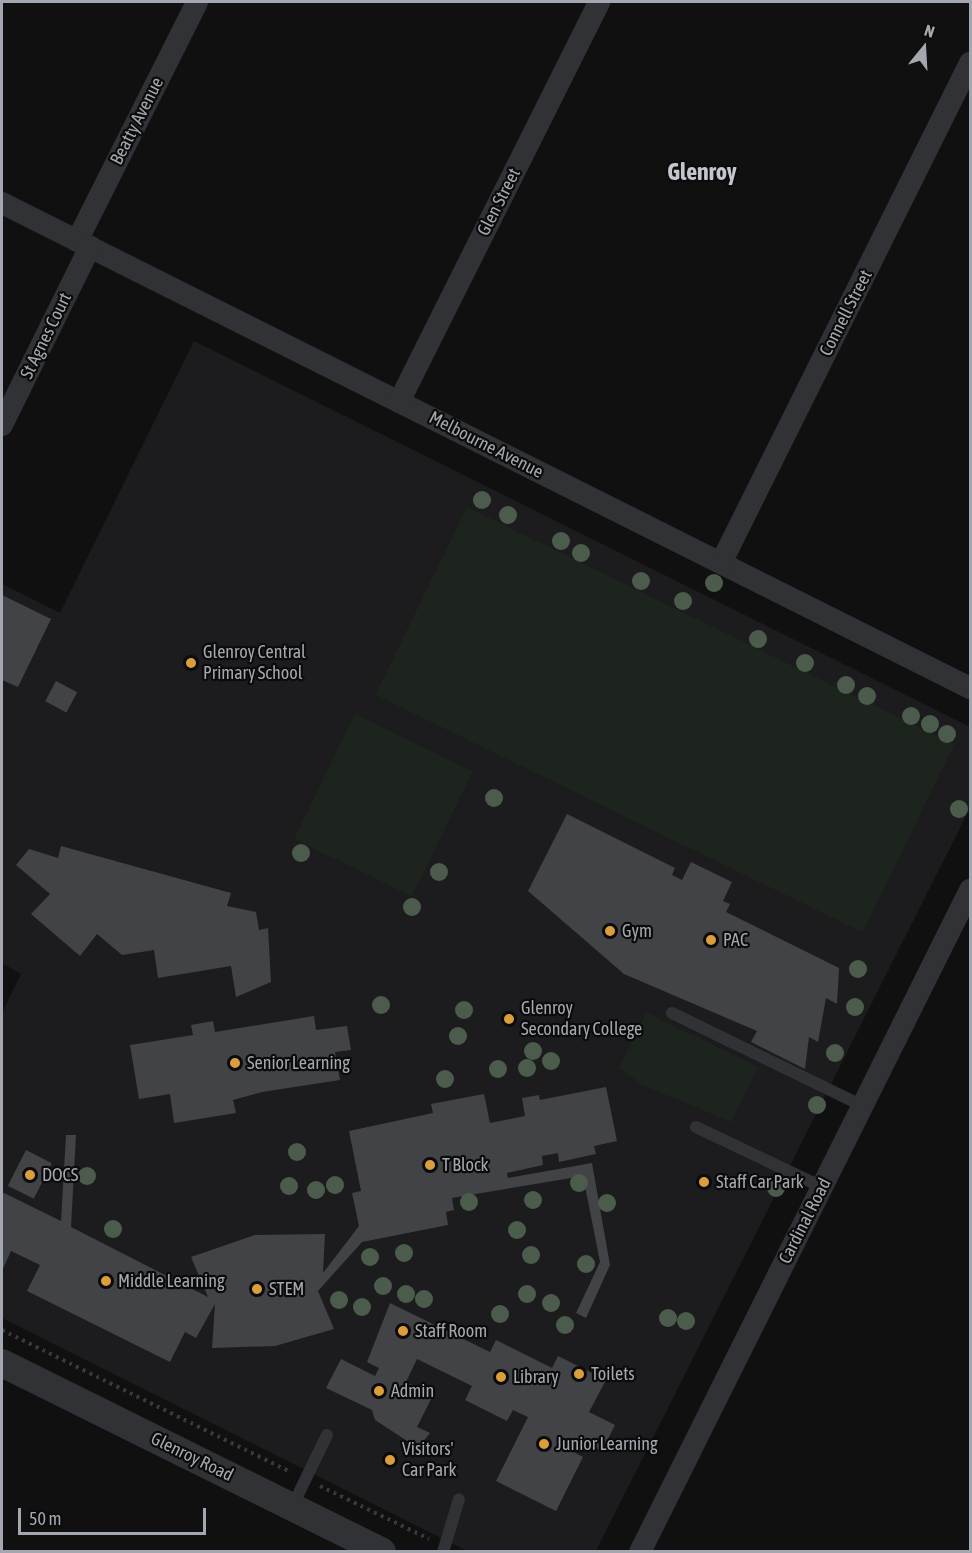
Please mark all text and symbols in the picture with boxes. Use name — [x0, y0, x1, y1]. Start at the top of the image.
north arrow — [894, 18, 954, 78]
text: N — [922, 21, 937, 41]
street label: Beatty Avenue — [106, 74, 168, 168]
district label: Glenroy — [667, 158, 737, 186]
street label: Glen Street — [473, 165, 525, 239]
street label: Connell Street — [815, 266, 877, 360]
street label: St Agnes Court — [16, 289, 76, 383]
street label: Melbourne Avenue — [425, 407, 547, 483]
place label: Glenroy Central Primary School — [203, 642, 306, 684]
marker: Glenroy Central Primary School — [184, 656, 198, 670]
place label: Gym — [622, 920, 652, 942]
marker: Gym — [603, 924, 617, 938]
place label: PAC — [723, 929, 748, 951]
marker: PAC — [704, 933, 718, 947]
place label: Glenroy Secondary College — [521, 998, 642, 1040]
marker: Glenroy Secondary College — [502, 1012, 516, 1026]
place label: Senior Learning — [247, 1052, 350, 1074]
marker: Senior Learning — [228, 1056, 242, 1070]
place label: T Block — [442, 1154, 489, 1176]
marker: T Block — [423, 1158, 437, 1172]
place label: DOCS — [42, 1164, 78, 1186]
marker: DOCS — [23, 1168, 37, 1182]
place label: Staff Car Park — [716, 1171, 804, 1193]
marker: Staff Car Park — [697, 1175, 711, 1189]
street label: Cardinal Road — [774, 1175, 836, 1267]
place label: Middle Learning — [118, 1270, 225, 1292]
marker: Middle Learning — [99, 1274, 113, 1288]
place label: STEM — [269, 1278, 304, 1300]
marker: STEM — [250, 1282, 264, 1296]
place label: Staff Room — [415, 1320, 487, 1342]
marker: Staff Room — [396, 1324, 410, 1338]
place label: Toilets — [591, 1363, 635, 1385]
place label: Library — [513, 1366, 559, 1388]
marker: Toilets — [572, 1367, 586, 1381]
marker: Library — [494, 1370, 508, 1384]
place label: Admin — [391, 1380, 434, 1402]
marker: Admin — [372, 1384, 386, 1398]
street label: Glenroy Road — [147, 1428, 237, 1486]
place label: Junior Learning — [556, 1433, 658, 1455]
marker: Junior Learning — [537, 1437, 551, 1451]
place label: Visitors' Car Park — [402, 1439, 456, 1482]
marker: Visitors' Car Park — [383, 1453, 397, 1467]
scale bar — [21, 1496, 208, 1534]
text: 50 m — [29, 1508, 61, 1529]

